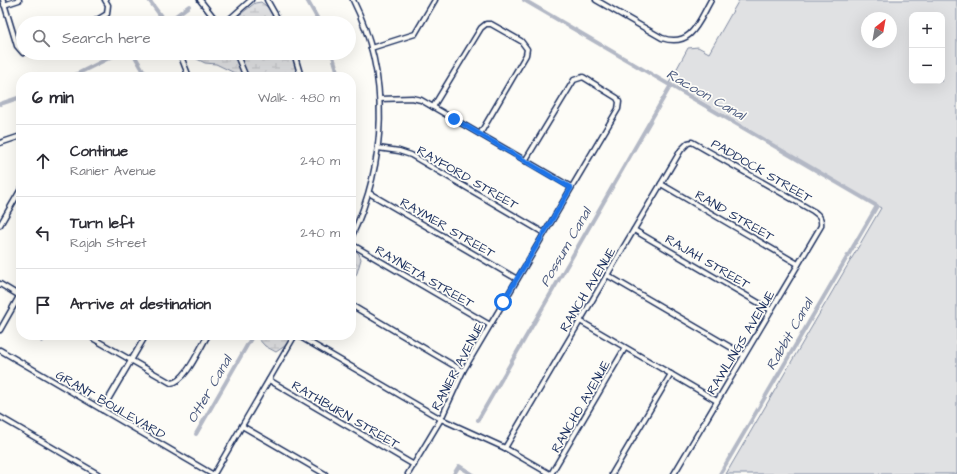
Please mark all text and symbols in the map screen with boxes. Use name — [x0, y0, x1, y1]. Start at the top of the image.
north arrow — [861, 12, 897, 48]
map controls — [909, 12, 945, 84]
button: + — [909, 12, 945, 48]
search box — [16, 16, 356, 60]
icon: search — [30, 27, 52, 49]
text: Search here — [62, 28, 151, 49]
button: − — [909, 48, 945, 84]
water label: Racoon Canal — [663, 64, 750, 126]
text: 6 min — [32, 86, 74, 110]
text: Walk · 480 m — [258, 89, 340, 107]
route end — [445, 110, 463, 128]
street label: PADDOCK STREET — [708, 135, 816, 208]
text: Continue — [70, 141, 128, 162]
street label: RAYFORD STREET — [413, 141, 522, 215]
icon: ahead — [32, 150, 54, 172]
text: 240 m — [300, 152, 340, 170]
text: Ranier Avenue — [70, 162, 156, 180]
street label: RAND STREET — [692, 186, 778, 246]
street label: RAYMER STREET — [397, 193, 499, 263]
water label: Possum Canal — [535, 203, 597, 291]
text: Turn left — [70, 213, 134, 234]
icon: left — [32, 222, 54, 244]
text: 240 m — [300, 224, 340, 242]
street label: RAJAH STREET — [662, 230, 754, 294]
text: Rajah Street — [70, 234, 147, 252]
street label: RAYNETA STREET — [372, 241, 478, 313]
street label: RANCH AVENUE — [556, 244, 620, 335]
street label: RAWLINGS AVENUE — [703, 287, 779, 398]
route start — [494, 293, 512, 311]
water label: Rabbit Canal — [761, 293, 819, 374]
icon: arrive — [32, 294, 54, 316]
text: Arrive at destination — [70, 294, 211, 315]
street label: RANIER AVENUE — [427, 319, 489, 414]
water label: Otter Canal — [182, 350, 238, 427]
street label: RANCHO AVENUE — [547, 357, 615, 456]
street label: GRANT BOULEVARD — [52, 366, 169, 444]
street label: RATHBURN STREET — [288, 377, 404, 454]

